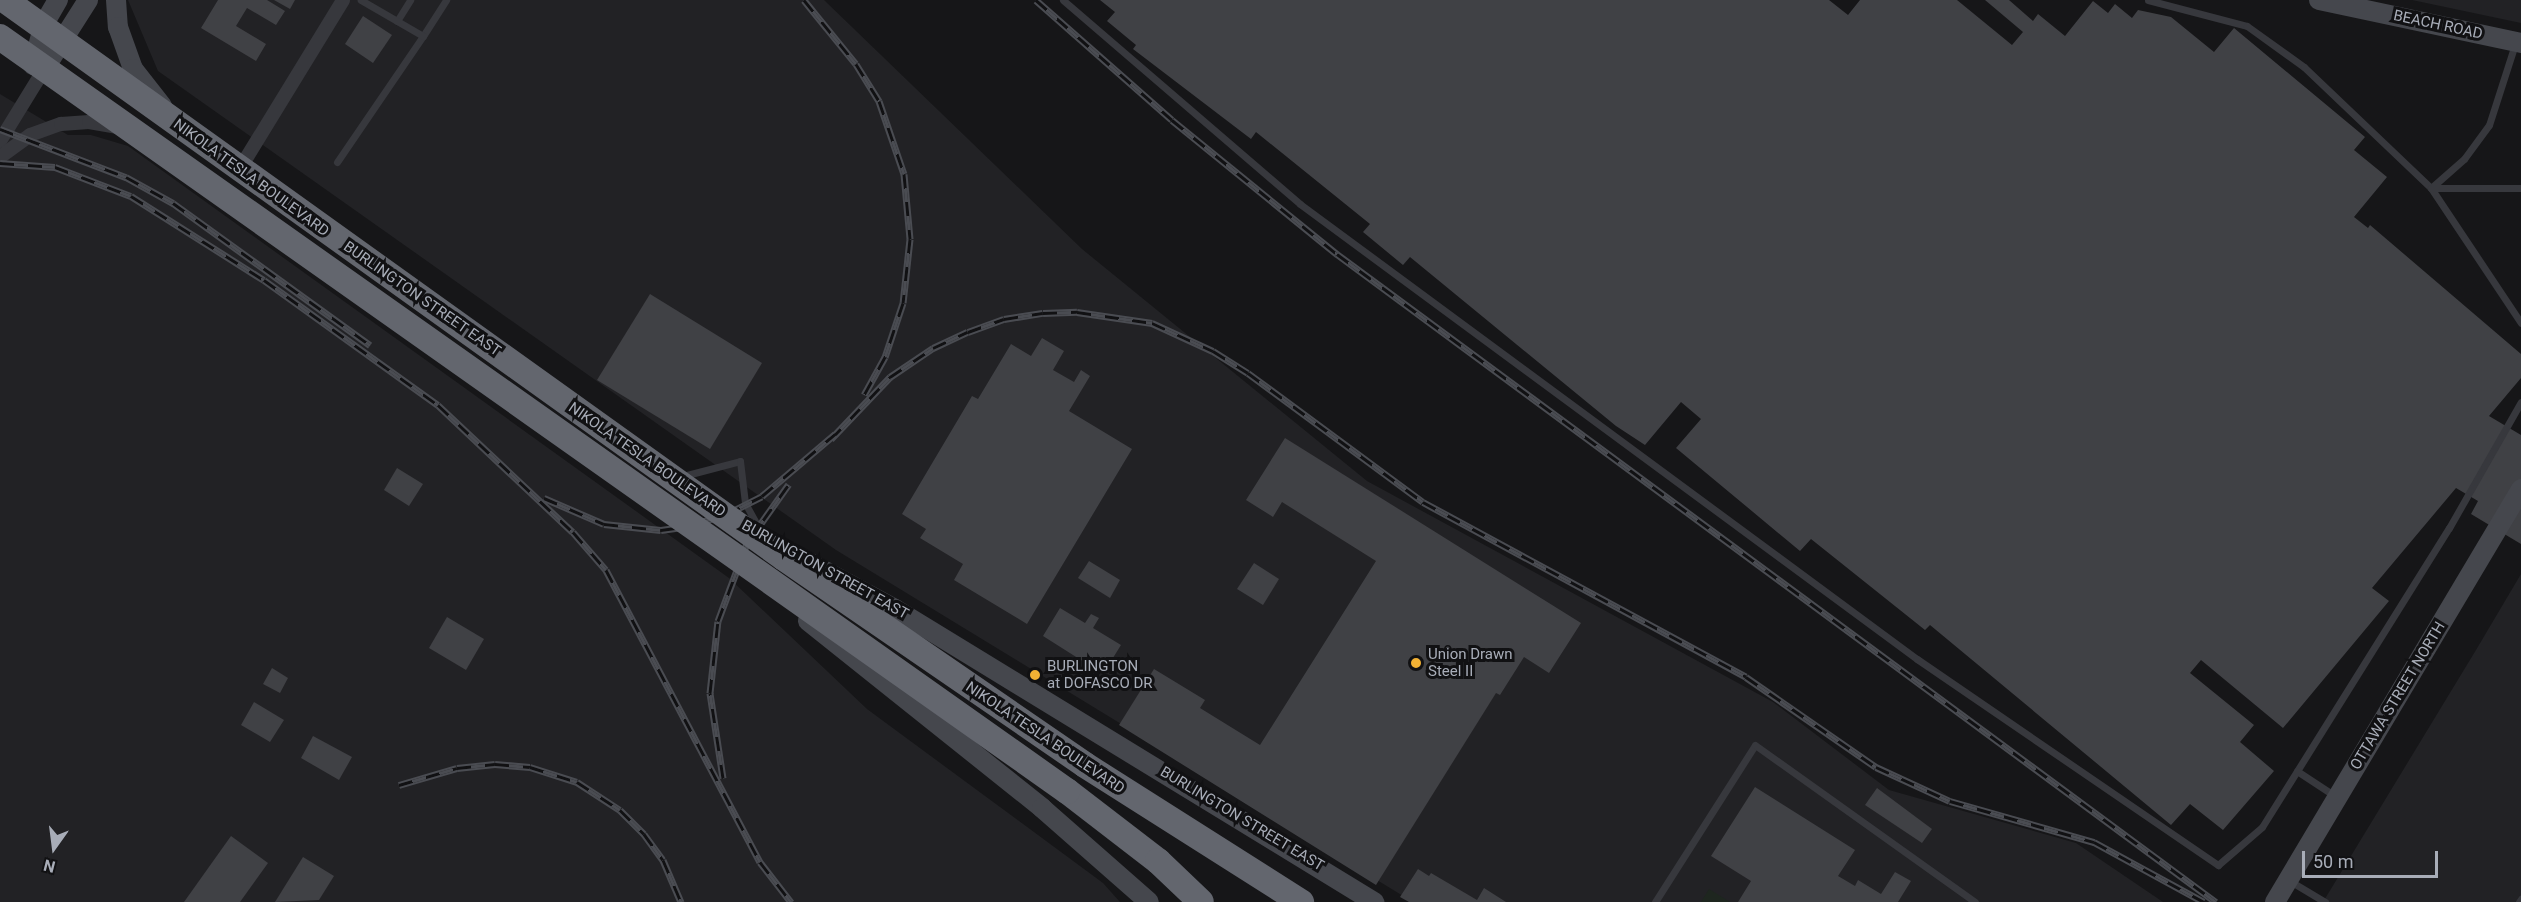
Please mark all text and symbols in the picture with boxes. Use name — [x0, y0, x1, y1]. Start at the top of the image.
street label: BEACH ROAD — [2392, 7, 2484, 43]
street label: NIKOLA TESLA BOULEVARD — [170, 115, 332, 241]
street label: BURLINGTON STREET EAST — [340, 238, 504, 360]
street label: NIKOLA TESLA BOULEVARD — [565, 399, 729, 521]
street label: BURLINGTON STREET EAST — [738, 517, 912, 623]
street label: OTTAWA STREET NORTH — [2347, 619, 2449, 773]
place label: Union Drawn Steel II — [1428, 645, 1513, 680]
marker: Union Drawn Steel II — [1409, 656, 1423, 670]
place label: BURLINGTON at DOFASCO DR — [1047, 657, 1153, 692]
marker: BURLINGTON at DOFASCO DR — [1028, 668, 1042, 682]
street label: NIKOLA TESLA BOULEVARD — [962, 678, 1128, 798]
street label: BURLINGTON STREET EAST — [1157, 763, 1327, 875]
north arrow — [24, 818, 84, 878]
scale bar — [2305, 839, 2442, 877]
text: 50 m — [2313, 851, 2353, 872]
text: N — [42, 855, 57, 877]

